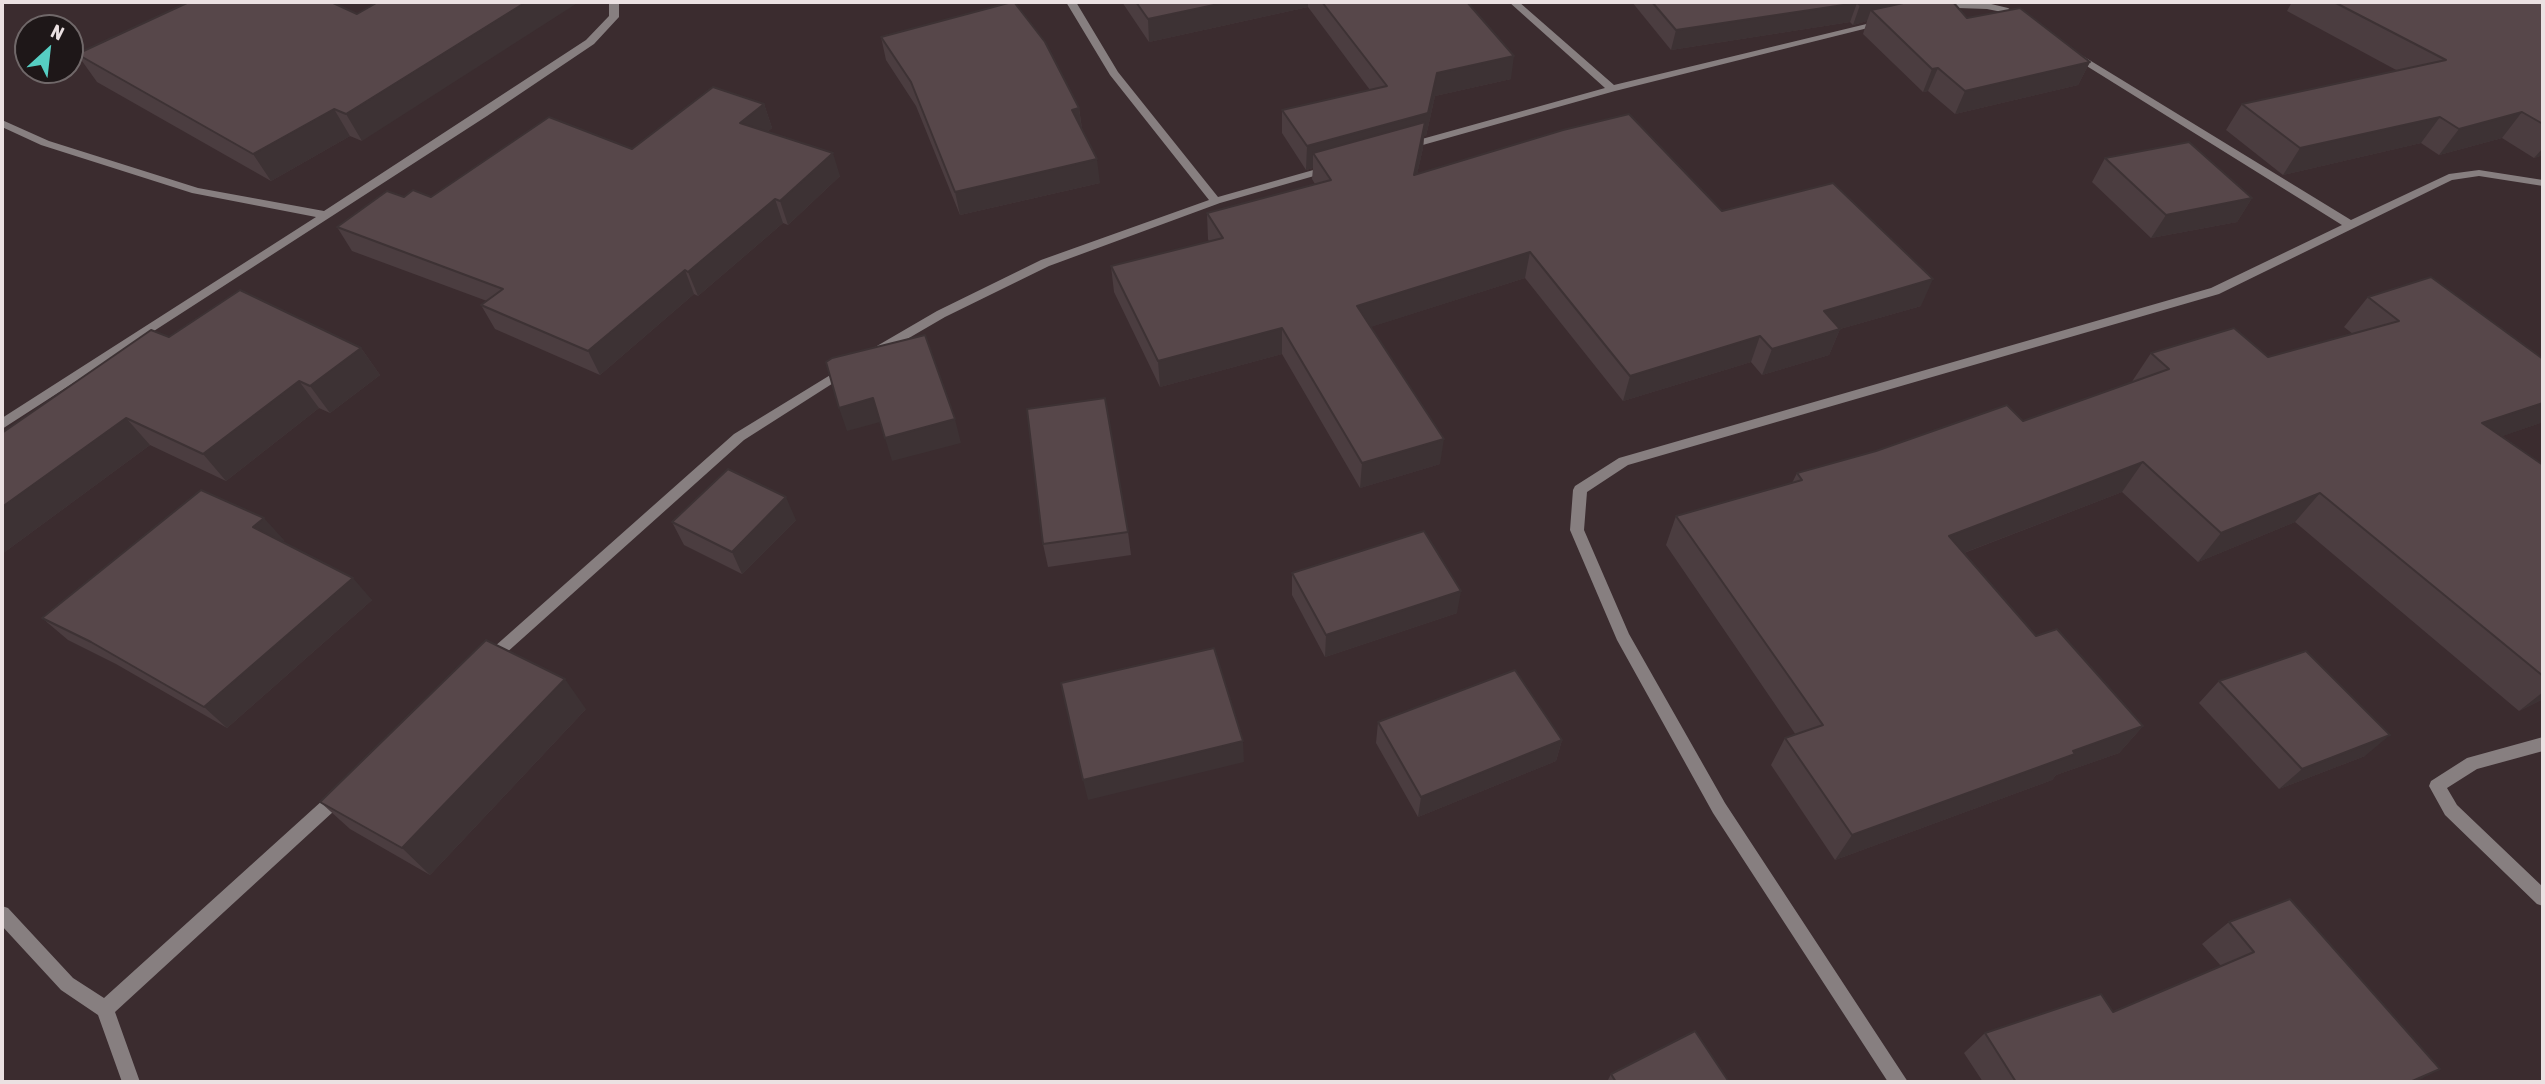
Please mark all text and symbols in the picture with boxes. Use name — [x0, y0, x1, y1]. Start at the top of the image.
north arrow — [14, 14, 84, 84]
text: N — [48, 20, 68, 44]

